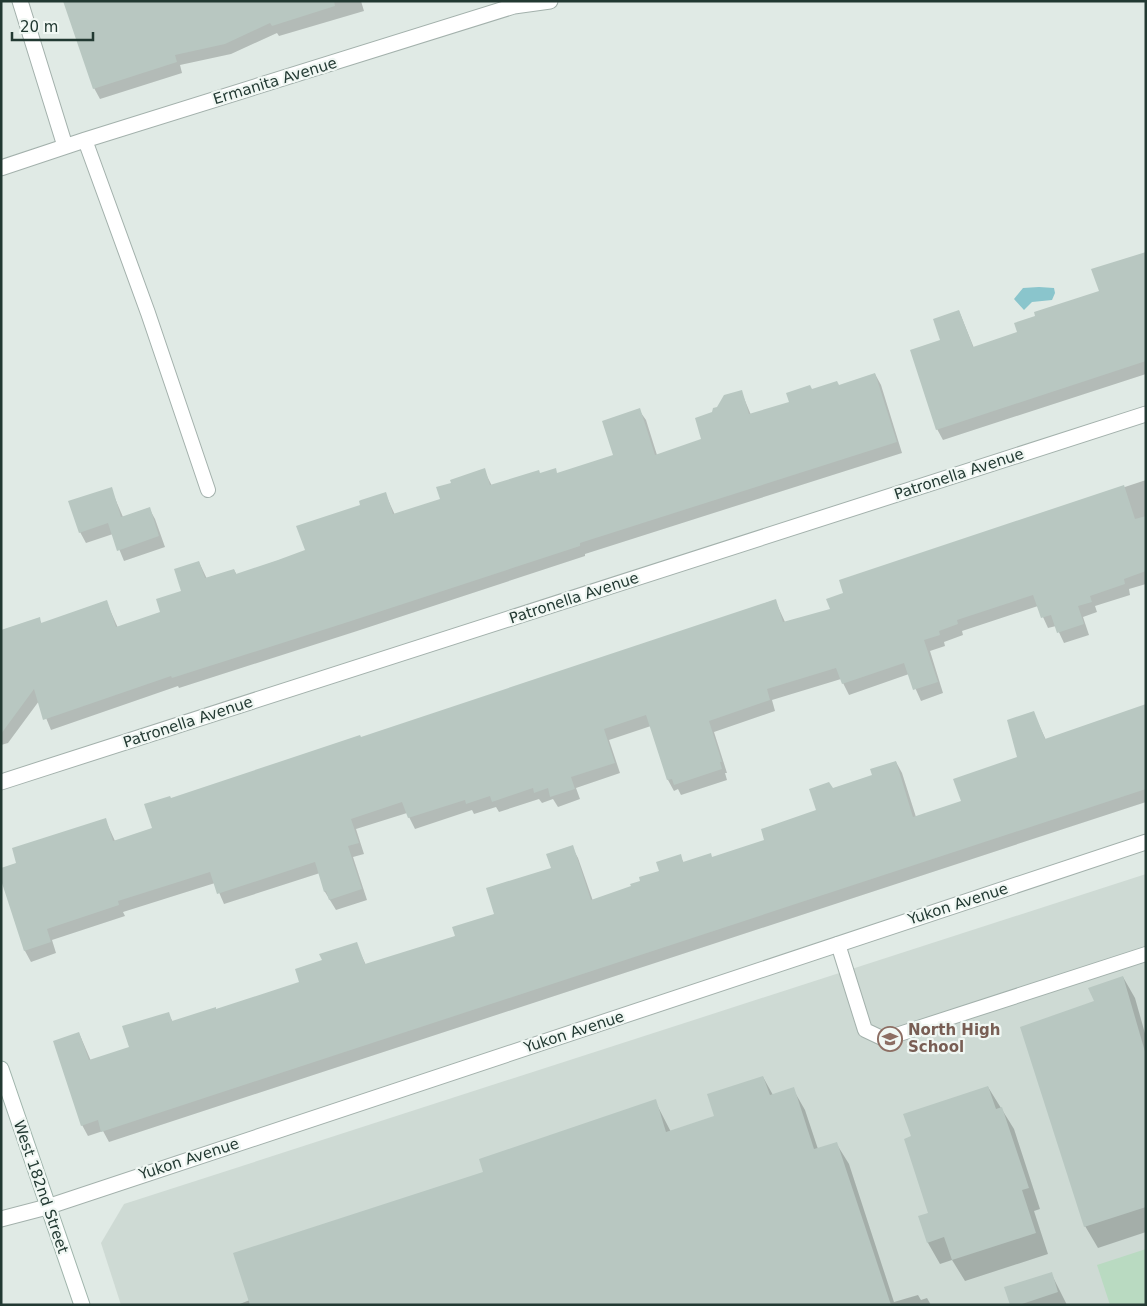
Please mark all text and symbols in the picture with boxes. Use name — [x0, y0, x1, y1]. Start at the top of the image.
scale bar — [12, 10, 94, 42]
text: 20 m — [20, 18, 58, 36]
street label: Ermanita Avenue — [211, 54, 339, 108]
street label: Patronella Avenue — [892, 445, 1026, 503]
street label: Patronella Avenue — [507, 569, 641, 627]
street label: Patronella Avenue — [121, 693, 255, 751]
street label: Yukon Avenue — [905, 879, 1010, 929]
street label: Yukon Avenue — [521, 1007, 626, 1057]
place label: North High School — [908, 1021, 1000, 1056]
school or university icon: North High School — [877, 1026, 903, 1052]
street label: West 182nd Street — [10, 1118, 72, 1256]
street label: Yukon Avenue — [136, 1134, 241, 1184]

